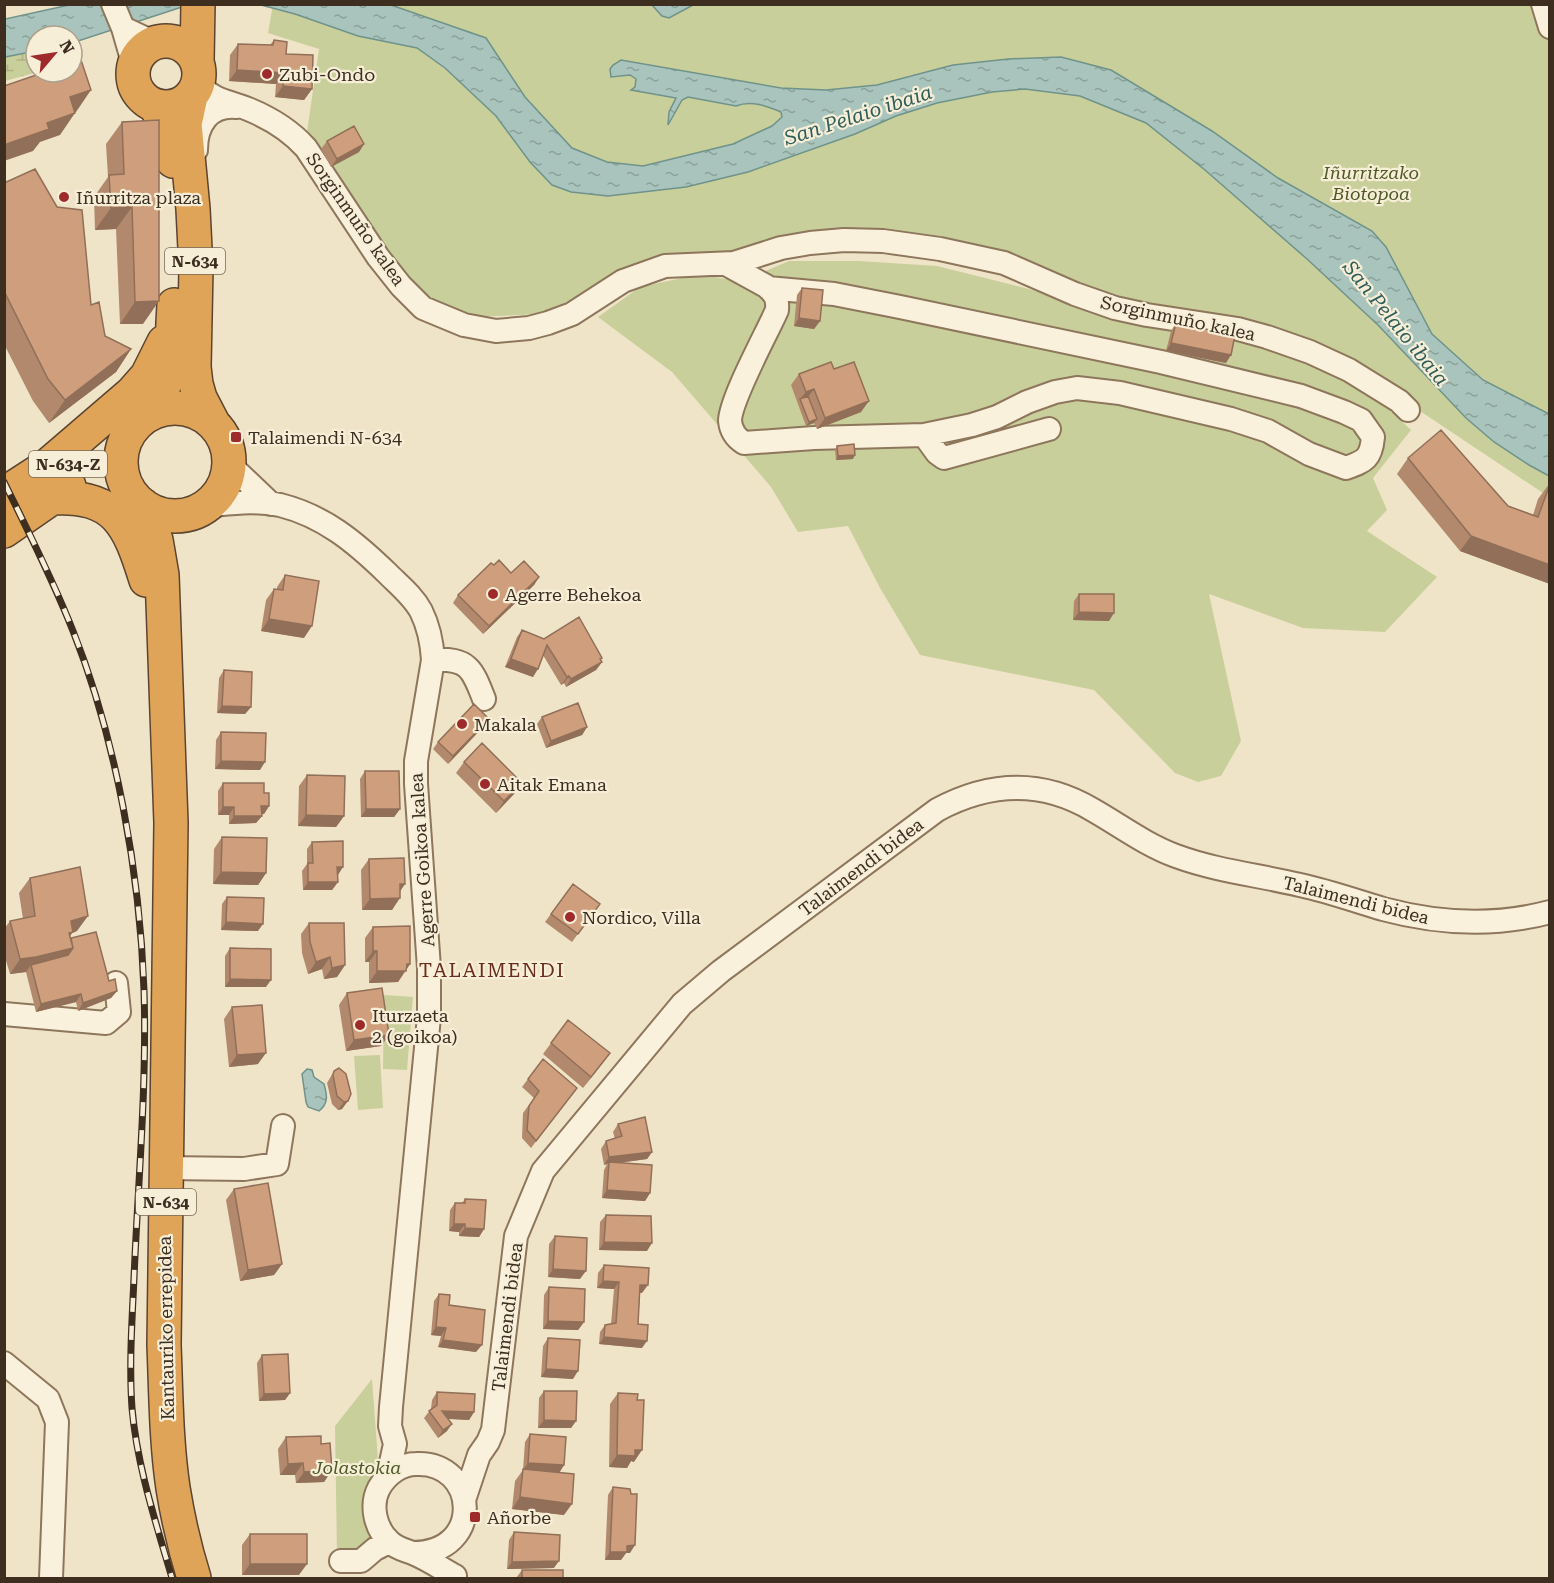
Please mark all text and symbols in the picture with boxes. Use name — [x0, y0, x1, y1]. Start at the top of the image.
north arrow — [24, 24, 84, 84]
text: N — [55, 37, 78, 57]
place label: Zubi-Ondo — [279, 64, 375, 85]
marker: Zubi-Ondo — [260, 67, 274, 81]
water label: San Pelaio ibaia — [780, 80, 935, 151]
street label: Sorginmuño kalea — [302, 148, 410, 290]
park label: Iñurritzako Biotopoa — [1322, 162, 1419, 204]
place label: Iñurritza plaza — [76, 187, 201, 208]
marker: Iñurritza plaza — [57, 190, 71, 204]
road number: N-634 — [165, 248, 225, 274]
water label: San Pelaio ibaia — [1338, 255, 1454, 390]
street label: Sorginmuño kalea — [1099, 291, 1257, 345]
place label: Talaimendi N-634 — [248, 427, 402, 448]
marker: Talaimendi N-634 — [229, 430, 243, 444]
road number: N-634-Z — [29, 451, 107, 477]
place label: Agerre Behekoa — [505, 584, 641, 605]
marker: Agerre Behekoa — [486, 587, 500, 601]
place label: Makala — [474, 714, 537, 735]
marker: Makala — [455, 717, 469, 731]
street label: Agerre Goikoa kalea — [405, 772, 439, 948]
place label: Aitak Emana — [497, 774, 607, 795]
marker: Aitak Emana — [478, 777, 492, 791]
street label: Talaimendi bidea — [795, 813, 927, 920]
street label: Talaimendi bidea — [1281, 872, 1431, 928]
place label: Nordico, Villa — [582, 907, 701, 928]
marker: Nordico, Villa — [563, 910, 577, 924]
district label: TALAIMENDI — [419, 958, 565, 982]
place label: Iturzaeta 2 (goikoa) — [372, 1005, 457, 1047]
marker: Iturzaeta 2 (goikoa) — [353, 1018, 367, 1032]
road number: N-634 — [136, 1189, 196, 1215]
street label: Kantauriko errepidea — [154, 1235, 178, 1420]
street label: Talaimendi bidea — [487, 1241, 527, 1393]
park label: Jolastokia — [312, 1457, 401, 1478]
place label: Añorbe — [487, 1507, 551, 1528]
marker: Añorbe — [468, 1510, 482, 1524]

